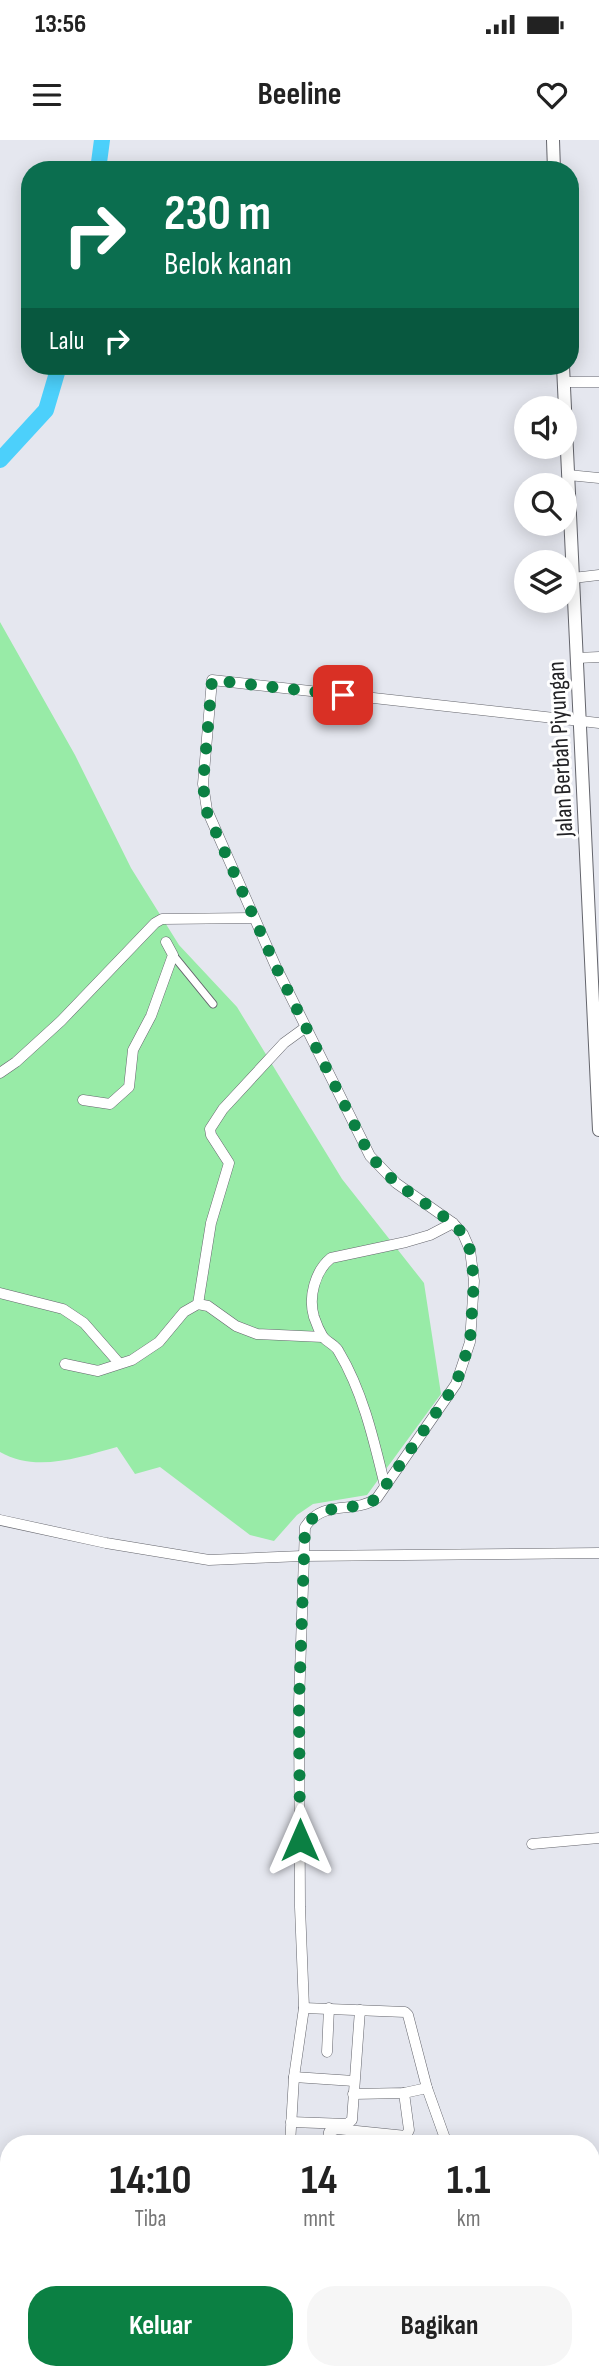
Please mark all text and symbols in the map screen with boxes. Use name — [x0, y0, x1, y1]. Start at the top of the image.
text: 13:56 — [35, 9, 86, 40]
text: Beeline — [258, 75, 341, 114]
icon: menu — [28, 76, 66, 114]
icon: heart — [533, 76, 571, 114]
text: 230 m — [164, 185, 271, 244]
icon: right — [49, 189, 140, 280]
text: Belok kanan — [164, 245, 292, 284]
icon: right — [98, 322, 136, 360]
text: Lalu — [49, 326, 84, 357]
map controls — [514, 396, 577, 613]
button: sound — [514, 396, 577, 459]
button: search — [514, 473, 577, 536]
button: layers — [514, 550, 577, 613]
street label: Jalan Berbah Piyungan — [541, 661, 580, 838]
pin — [313, 665, 373, 725]
icon: arrive — [324, 676, 362, 714]
position arrow — [263, 1803, 337, 1877]
text: 14:10 — [109, 2155, 192, 2206]
text: 14 — [301, 2155, 337, 2206]
text: 1.1 — [447, 2155, 491, 2206]
text: Tiba — [134, 2205, 166, 2233]
text: mnt — [303, 2205, 335, 2233]
text: km — [457, 2205, 480, 2233]
button: Keluar — [28, 2286, 293, 2366]
button: Bagikan — [307, 2286, 572, 2366]

